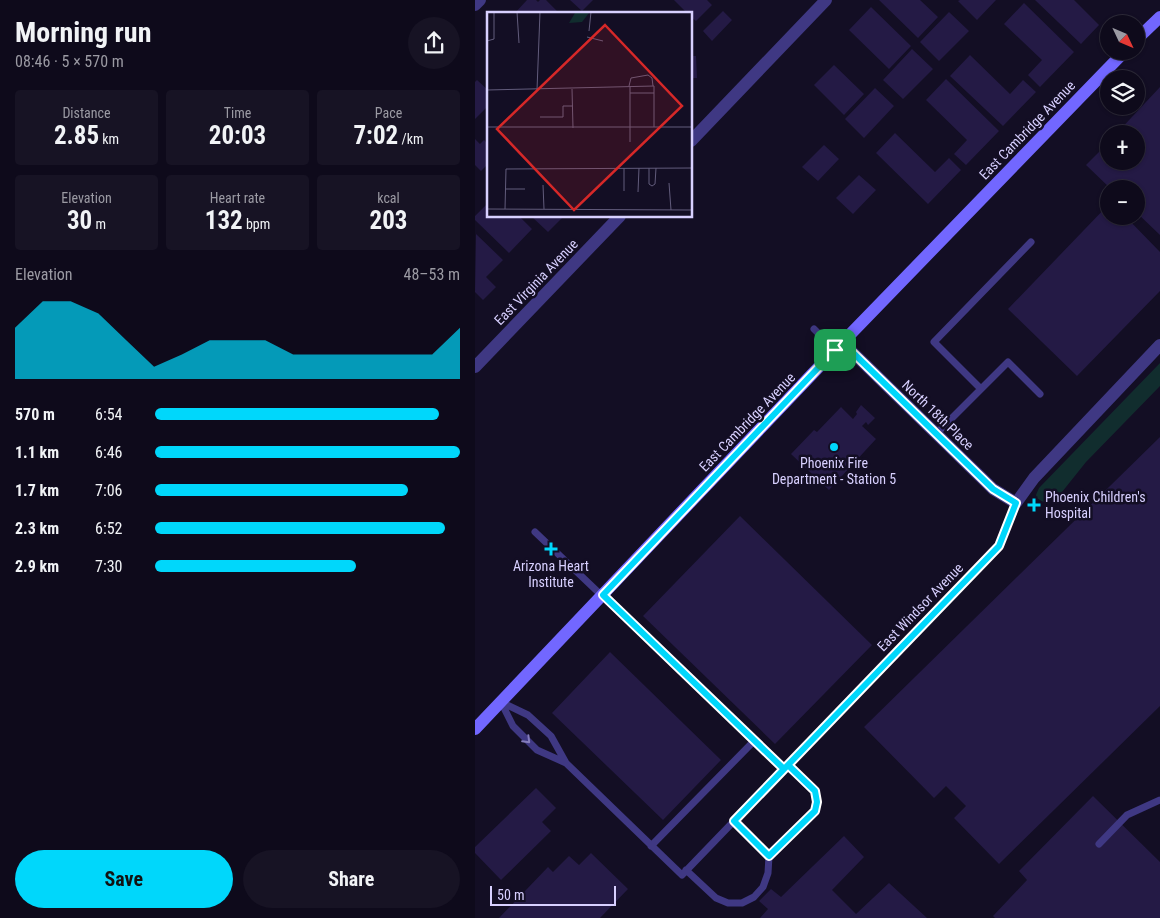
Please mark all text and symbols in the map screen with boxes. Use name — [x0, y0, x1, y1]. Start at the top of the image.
inset map — [487, 12, 693, 218]
north arrow — [1100, 15, 1145, 60]
map controls — [1100, 15, 1145, 225]
text: Morning run — [15, 16, 151, 49]
button: share — [408, 17, 460, 69]
text: 08:46 · 5 × 570 m — [15, 52, 124, 71]
button: layers — [1100, 70, 1145, 115]
street label: East Cambridge Avenue — [976, 77, 1079, 183]
text: Distance — [62, 105, 111, 121]
text: Time — [224, 105, 251, 121]
text: Pace — [375, 105, 402, 121]
text: 2.85 — [54, 121, 99, 150]
text: 20:03 — [209, 121, 266, 150]
text: 7:02 — [353, 121, 398, 150]
button: + — [1100, 125, 1145, 170]
text: km — [99, 131, 119, 147]
text: /km — [398, 131, 424, 147]
button: − — [1100, 180, 1145, 225]
text: Elevation — [61, 190, 112, 206]
text: Heart rate — [210, 190, 265, 206]
text: kcal — [377, 190, 400, 206]
text: 30 — [67, 206, 92, 235]
text: 132 — [205, 206, 243, 235]
text: 203 — [370, 206, 407, 235]
text: m — [92, 216, 106, 232]
text: bpm — [243, 216, 270, 232]
street label: East Virginia Avenue — [491, 236, 581, 328]
text: Elevation — [15, 265, 73, 284]
text: 48–53 m — [404, 265, 460, 284]
pin — [814, 329, 856, 371]
icon: arrive — [821, 336, 849, 364]
street label: East Cambridge Avenue — [696, 369, 799, 475]
street label: North 18th Place — [899, 377, 977, 453]
text: 570 m — [15, 405, 55, 424]
text: 6:54 — [95, 405, 122, 424]
marker: Phoenix Fire Department - Station 5 — [828, 441, 840, 453]
text: 1.1 km — [15, 443, 59, 462]
text: 6:46 — [95, 443, 122, 462]
place label: Phoenix Fire Department - Station 5 — [772, 455, 896, 487]
text: 1.7 km — [15, 481, 59, 500]
text: 7:06 — [95, 481, 122, 500]
place label: Phoenix Children's Hospital — [1045, 489, 1146, 521]
marker: Phoenix Children's Hospital — [1027, 498, 1041, 512]
text: 2.3 km — [15, 519, 59, 538]
text: 6:52 — [95, 519, 122, 538]
marker: Arizona Heart Institute — [544, 542, 558, 556]
text: 2.9 km — [15, 557, 59, 576]
text: 7:30 — [95, 557, 122, 576]
place label: Arizona Heart Institute — [513, 558, 589, 590]
street label: East Windsor Avenue — [874, 559, 966, 654]
one-way arrow — [521, 734, 530, 743]
button: Save — [15, 850, 233, 908]
button: Share — [243, 850, 460, 908]
scale bar — [490, 883, 616, 906]
text: 50 m — [497, 887, 525, 903]

